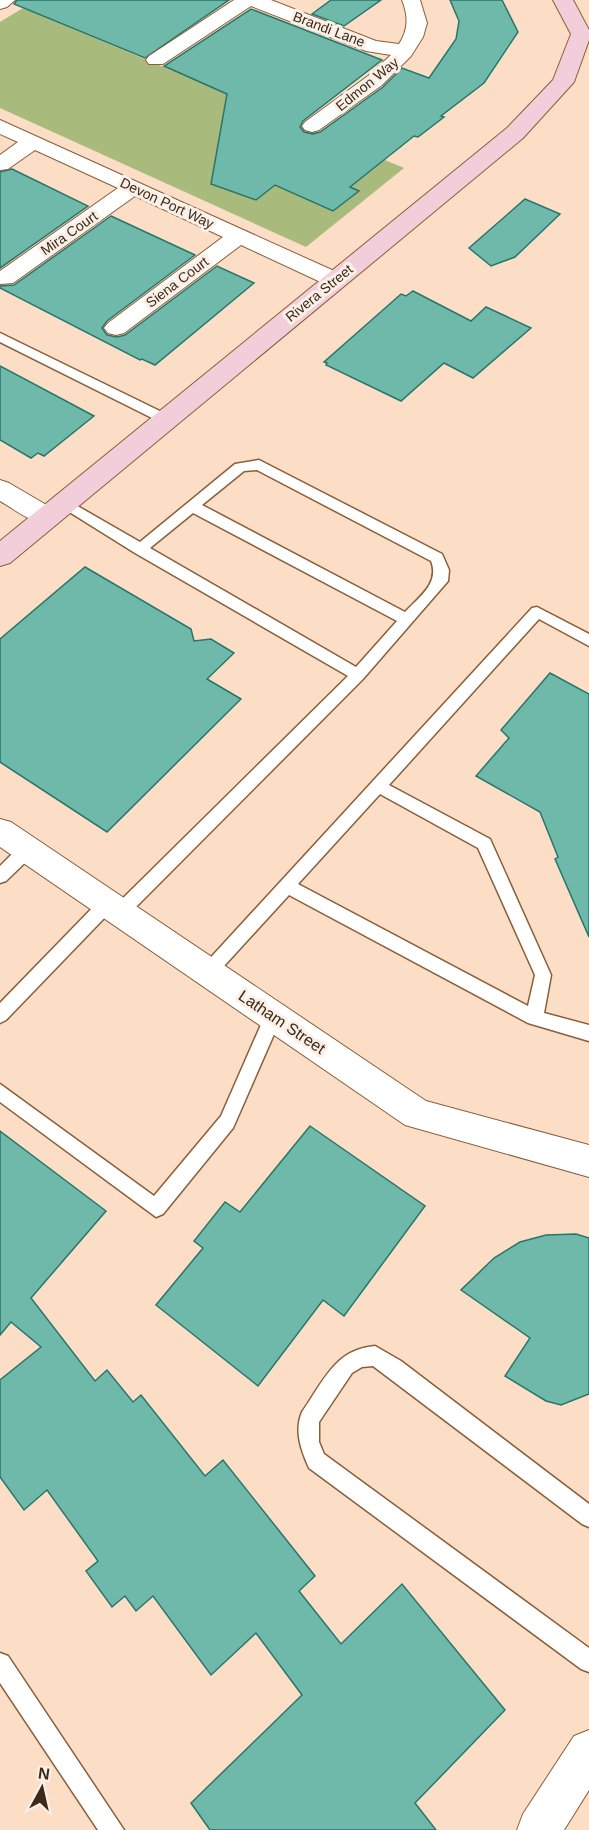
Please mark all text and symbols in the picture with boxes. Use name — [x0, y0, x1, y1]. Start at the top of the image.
street label: Brandi Lane — [291, 8, 367, 50]
street label: Edmon Way — [333, 54, 401, 114]
street label: Devon Port Way — [118, 174, 216, 232]
street label: Mira Court — [38, 208, 100, 258]
street label: Siena Court — [143, 253, 211, 311]
street label: Rivera Street — [282, 261, 356, 325]
street label: Latham Street — [236, 987, 329, 1057]
north arrow — [12, 1758, 72, 1818]
text: N — [37, 1764, 51, 1783]

